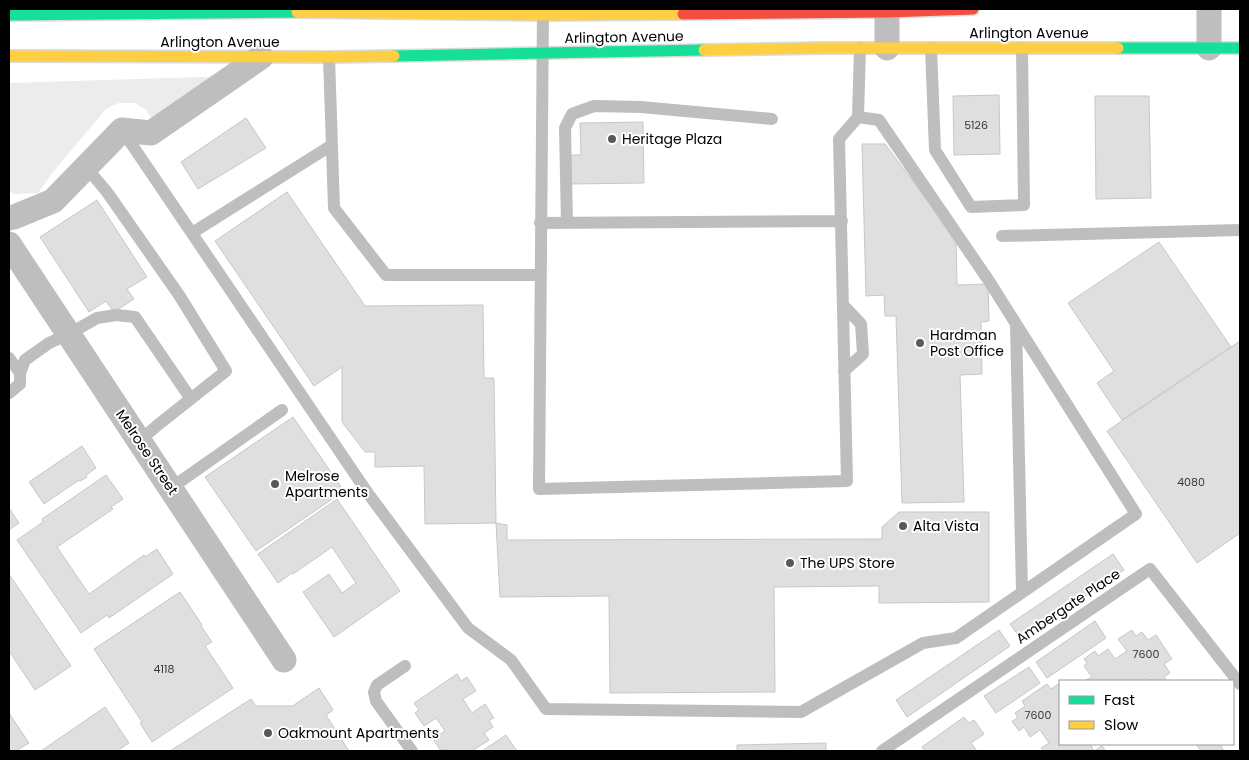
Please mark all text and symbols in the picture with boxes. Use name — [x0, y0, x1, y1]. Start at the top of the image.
street label: Arlington Avenue — [969, 23, 1089, 43]
street label: Arlington Avenue — [564, 26, 684, 48]
street label: Arlington Avenue — [160, 32, 280, 52]
house number: 5126 — [964, 117, 988, 133]
place label: Heritage Plaza — [622, 129, 722, 149]
marker: Heritage Plaza — [606, 133, 618, 145]
place label: Hardman Post Office — [930, 325, 1004, 361]
marker: Hardman Post Office — [914, 337, 926, 349]
street label: Melrose Street — [111, 405, 183, 499]
place label: Melrose Apartments — [285, 466, 368, 502]
house number: 4080 — [1177, 474, 1205, 490]
marker: Melrose Apartments — [269, 478, 281, 490]
place label: Alta Vista — [913, 516, 979, 536]
marker: Alta Vista — [897, 520, 909, 532]
place label: The UPS Store — [800, 553, 895, 573]
marker: The UPS Store — [784, 557, 796, 569]
street label: Ambergate Place — [1012, 563, 1124, 648]
house number: 7600 — [1133, 646, 1159, 662]
house number: 4118 — [154, 661, 175, 677]
legend — [1059, 680, 1234, 745]
text: Fast — [1104, 689, 1135, 710]
house number: 7600 — [1025, 707, 1051, 723]
text: Slow — [1104, 714, 1139, 735]
place label: Oakmount Apartments — [278, 723, 439, 743]
marker: Oakmount Apartments — [262, 727, 274, 739]

